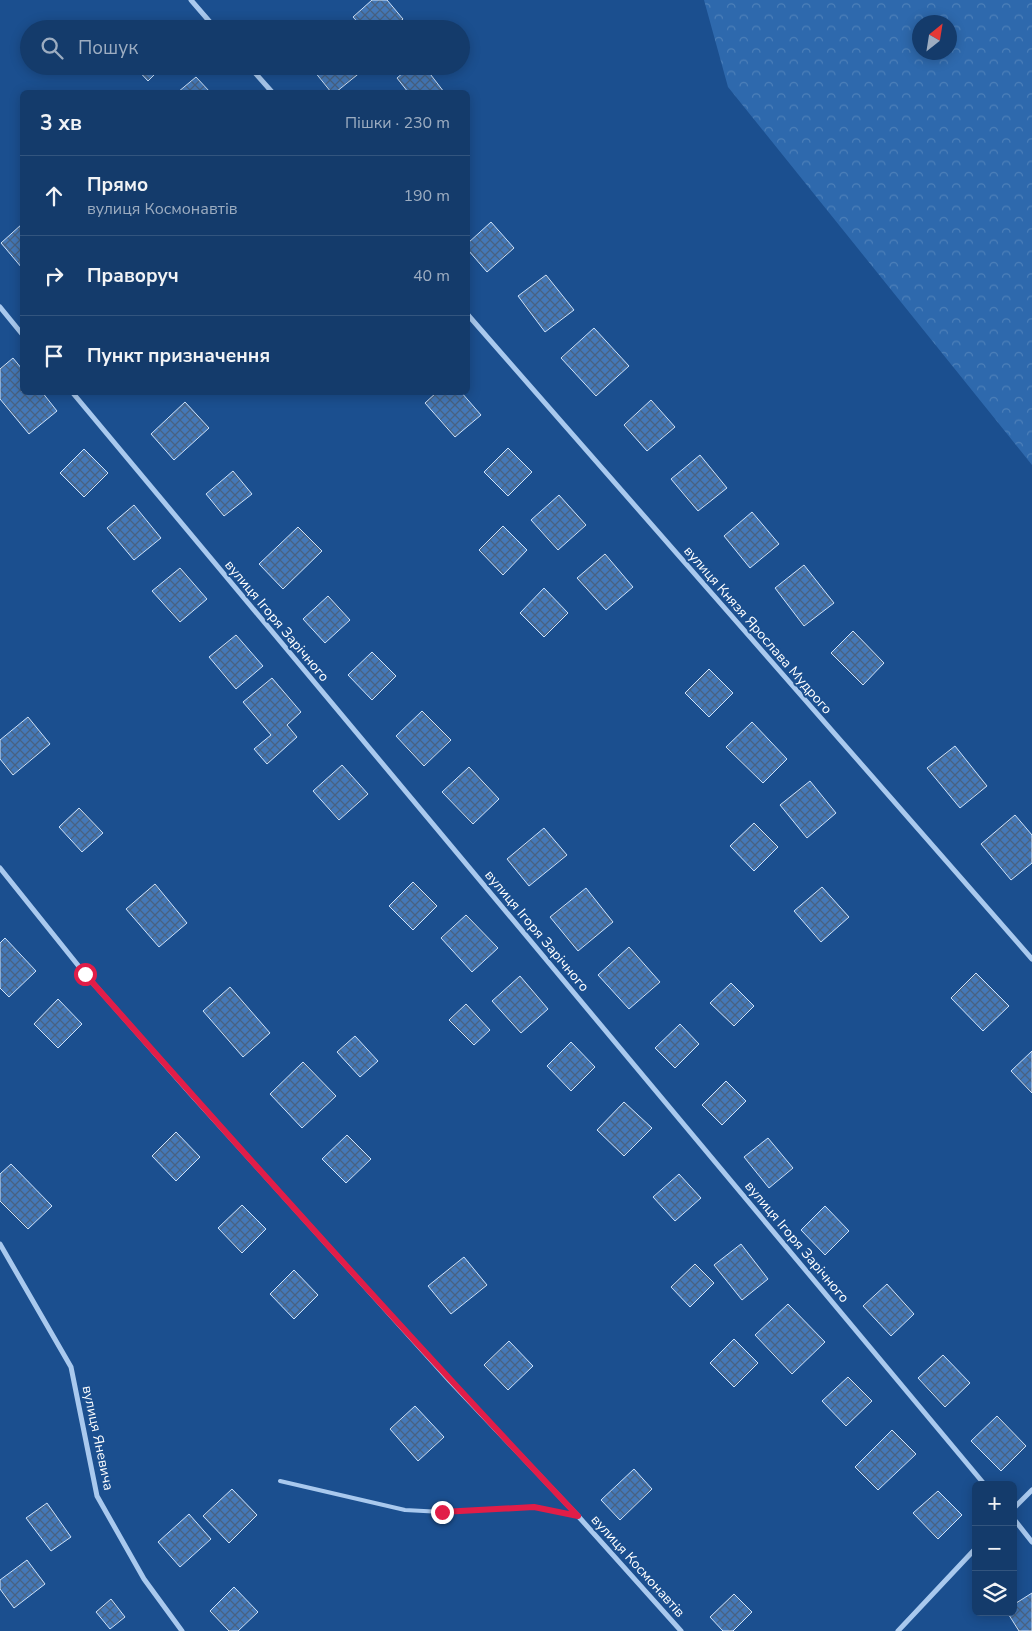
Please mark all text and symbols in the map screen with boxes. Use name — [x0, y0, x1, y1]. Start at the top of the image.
north arrow — [912, 15, 957, 60]
search box — [20, 20, 470, 75]
icon: search — [38, 34, 66, 62]
text: Пошук — [78, 35, 138, 61]
text: 3 хв — [40, 109, 82, 137]
text: Пішки · 230 m — [345, 112, 450, 134]
text: Прямо — [87, 172, 148, 198]
icon: ahead — [40, 182, 68, 210]
text: 190 m — [403, 185, 450, 207]
text: вулиця Космонавтів — [87, 198, 238, 220]
icon: right — [40, 262, 68, 290]
text: Праворуч — [87, 263, 179, 289]
text: 40 m — [413, 265, 450, 287]
icon: arrive — [40, 342, 68, 370]
text: Пункт призначення — [87, 343, 270, 369]
street label: вулиця Князя Ярослава Мудрого — [680, 542, 837, 718]
street label: вулиця Ігоря Зарічного — [220, 556, 334, 686]
street label: вулиця Ігоря Зарічного — [480, 866, 594, 996]
route start — [74, 963, 97, 986]
street label: вулиця Ігоря Зарічного — [740, 1177, 854, 1307]
street label: вулиця Яневича — [78, 1384, 118, 1492]
map controls — [972, 1481, 1017, 1616]
button: + — [972, 1481, 1017, 1526]
route end — [431, 1501, 454, 1524]
street label: вулиця Космонавтів — [587, 1511, 689, 1622]
button: − — [972, 1526, 1017, 1571]
button: layers — [972, 1571, 1017, 1616]

